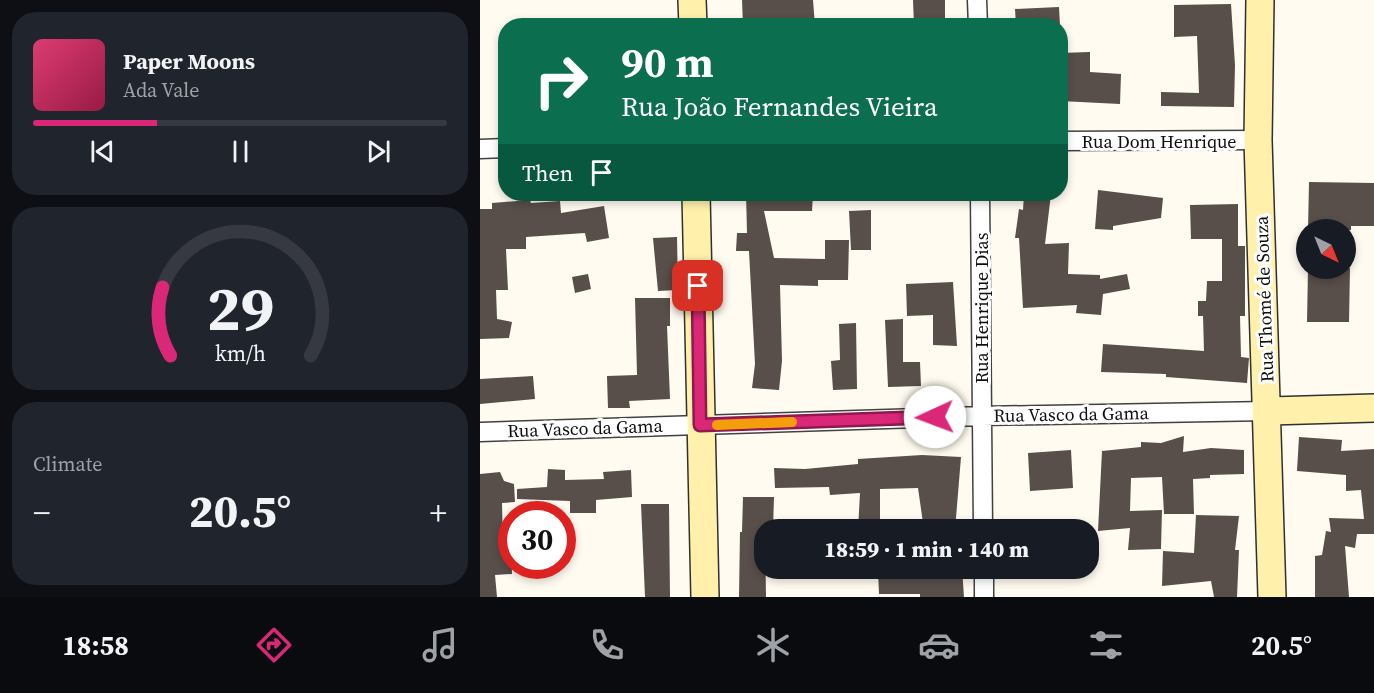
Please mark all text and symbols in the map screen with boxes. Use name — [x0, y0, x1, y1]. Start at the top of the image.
text: 90 m — [621, 33, 714, 91]
icon: right — [522, 42, 600, 120]
text: Paper Moons — [123, 46, 255, 76]
text: Ada Vale — [123, 76, 199, 104]
text: Rua João Fernandes Vieira — [621, 88, 938, 125]
street label: Rua Dom Henrique — [1082, 129, 1236, 154]
icon: previous — [86, 135, 119, 168]
icon: pause — [224, 135, 257, 168]
icon: next — [362, 135, 395, 168]
icon: arrive — [585, 156, 618, 189]
text: Then — [522, 158, 573, 188]
street label: Rua Thomé de Souza — [1249, 215, 1279, 383]
north arrow — [1296, 219, 1356, 279]
map controls — [1296, 219, 1356, 279]
street label: Rua Henrique Dias — [969, 232, 994, 384]
pin — [672, 260, 723, 311]
text: 29 — [206, 265, 274, 351]
icon: arrive — [681, 269, 714, 302]
text: km/h — [214, 339, 266, 368]
position arrow — [903, 385, 967, 449]
street label: Rua Vasco da Gama — [993, 400, 1150, 428]
street label: Rua Vasco da Gama — [507, 413, 664, 443]
text: Climate — [33, 450, 102, 478]
text: 20.5° — [189, 480, 291, 542]
text: − — [33, 490, 51, 535]
text: + — [430, 490, 447, 535]
speed limit sign: 30 — [498, 501, 576, 579]
text: 18:59 · 1 min · 140 m — [824, 534, 1029, 564]
icon: directions — [253, 624, 295, 666]
icon: music — [419, 624, 461, 666]
icon: phone — [586, 624, 628, 666]
icon: climate — [752, 624, 794, 666]
icon: car — [918, 624, 960, 666]
icon: filters — [1085, 624, 1127, 666]
text: 18:58 — [62, 627, 129, 664]
text: 20.5° — [1251, 627, 1312, 664]

